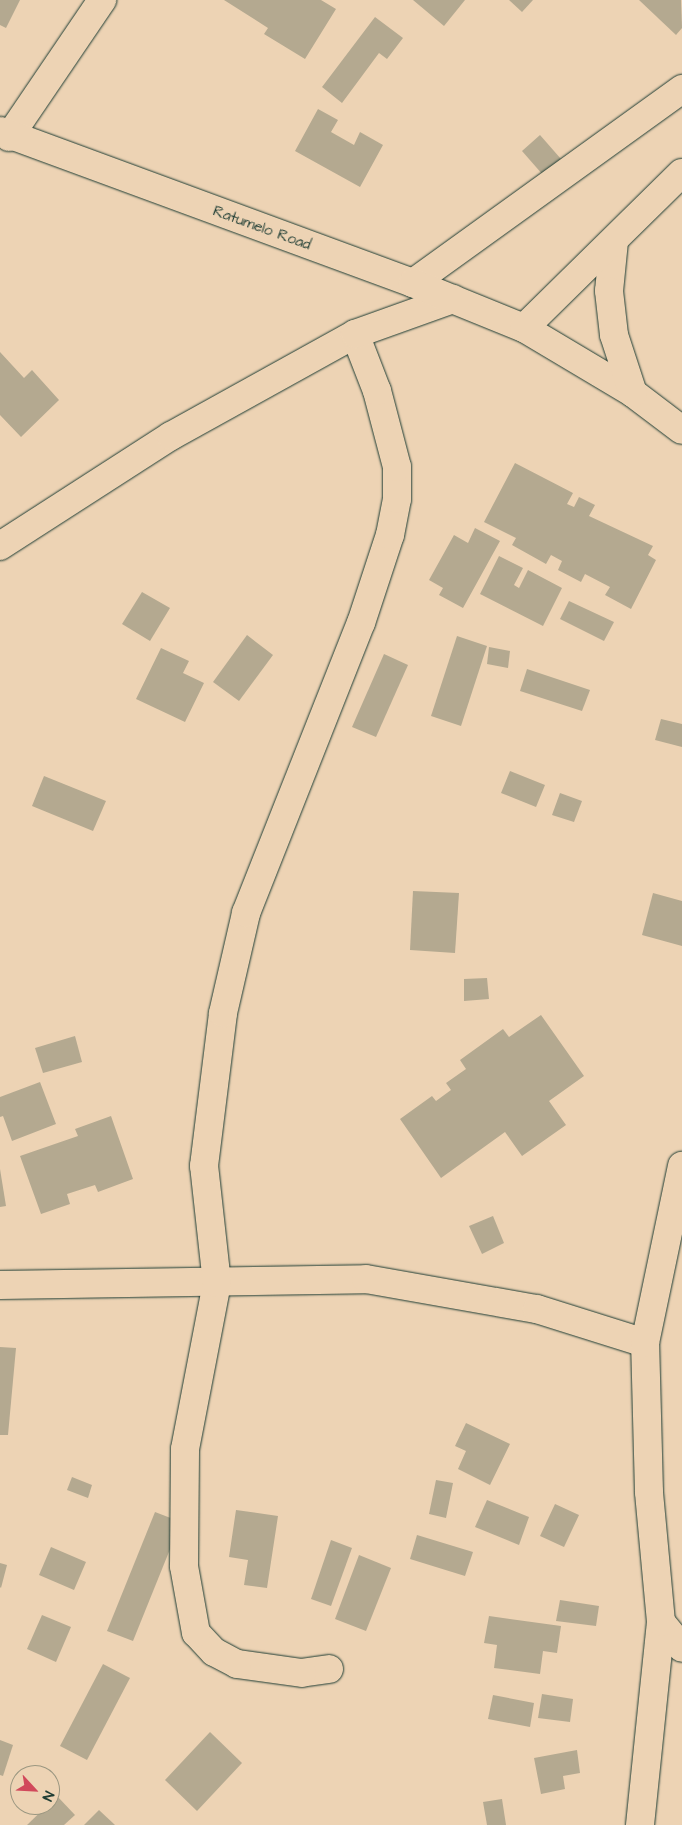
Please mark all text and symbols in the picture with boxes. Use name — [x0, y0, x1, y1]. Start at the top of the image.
street label: Ratumelo Road — [211, 202, 313, 254]
north arrow — [10, 1765, 60, 1815]
text: N — [37, 1788, 59, 1804]

